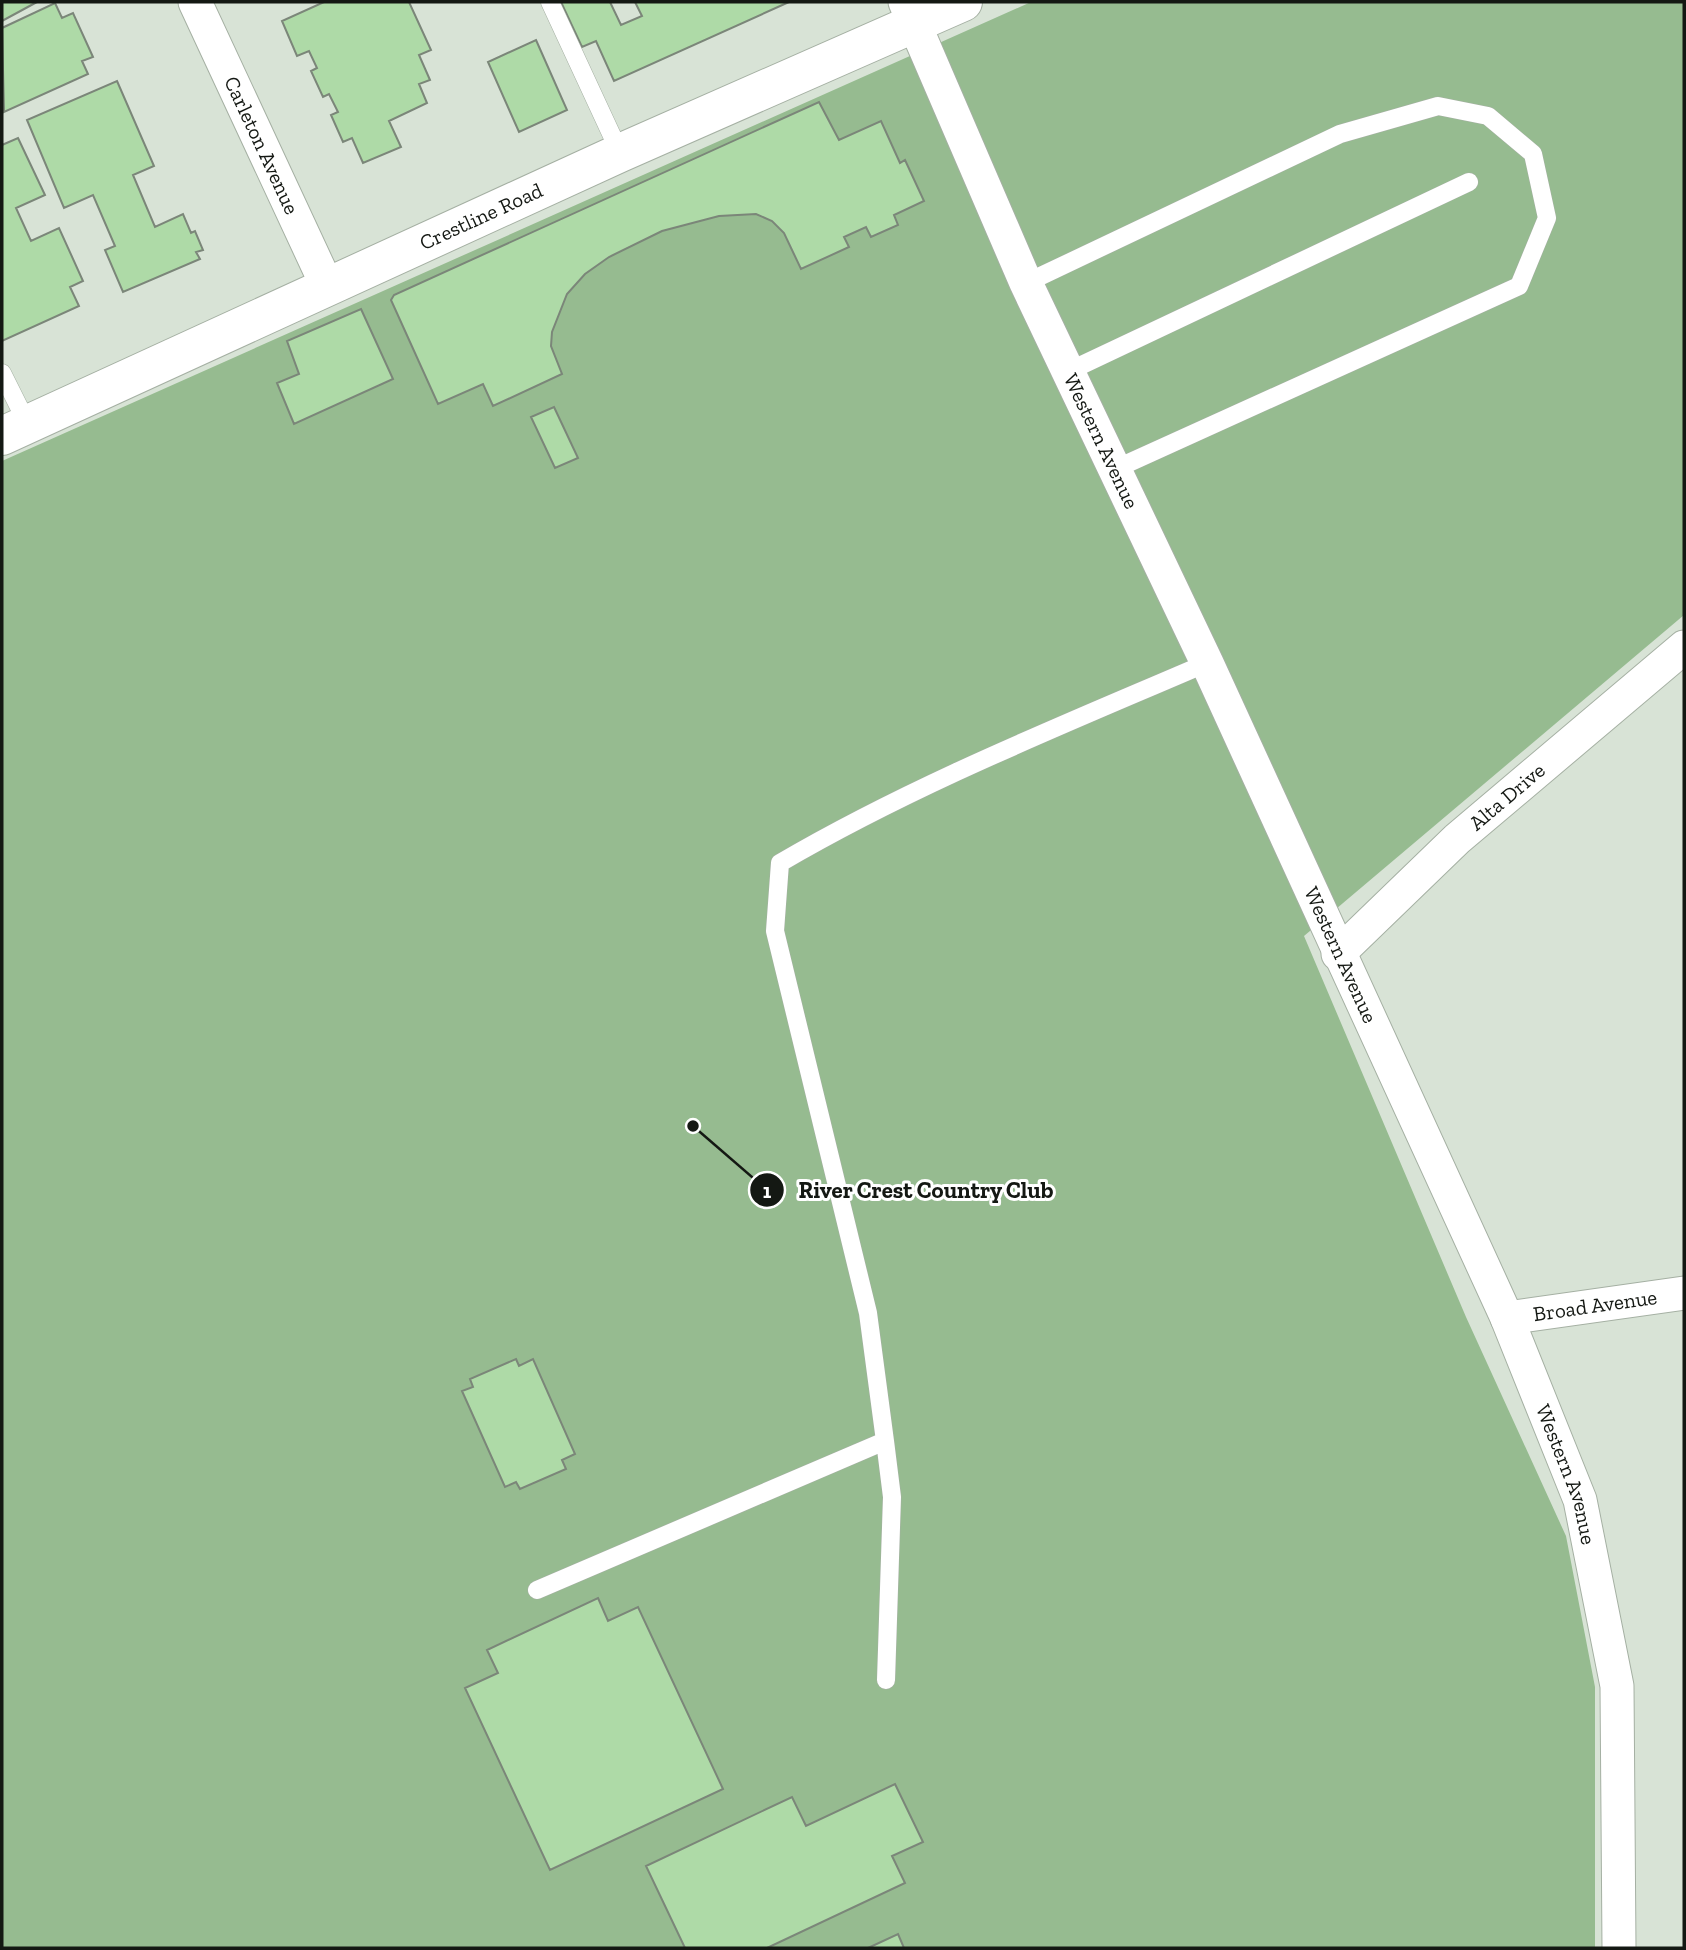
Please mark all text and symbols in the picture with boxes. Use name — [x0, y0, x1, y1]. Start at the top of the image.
street label: Carleton Avenue — [219, 72, 305, 218]
street label: Crestline Road — [415, 177, 547, 255]
street label: Western Avenue — [1059, 369, 1145, 513]
street label: Alta Drive — [1464, 757, 1550, 835]
street label: Western Avenue — [1299, 883, 1383, 1027]
callout: River Crest Country Club — [749, 1168, 1068, 1212]
text: River Crest Country Club — [799, 1176, 1054, 1204]
text: 1 — [763, 1178, 772, 1203]
street label: Broad Avenue — [1532, 1284, 1659, 1326]
street label: Western Avenue — [1531, 1401, 1602, 1547]

